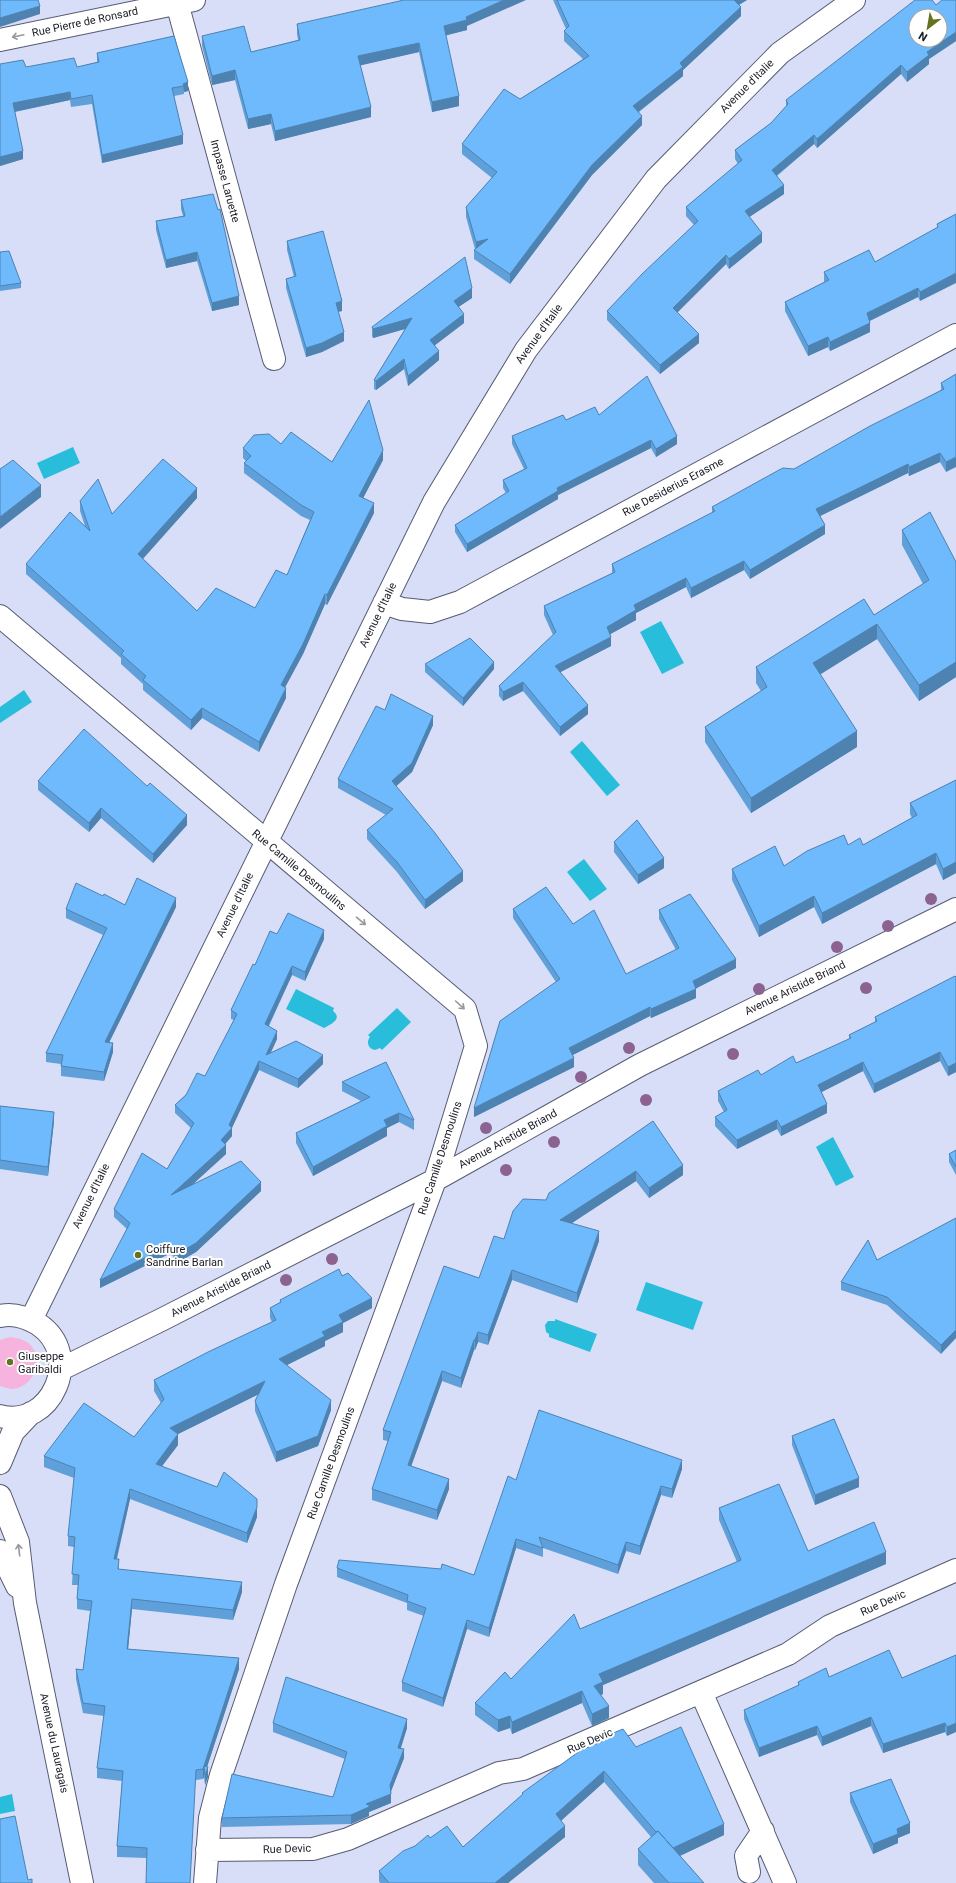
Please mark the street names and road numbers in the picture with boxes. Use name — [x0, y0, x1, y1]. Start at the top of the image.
street label: Rue Pierre de Ronsard — [31, 4, 139, 40]
street label: Avenue d'Italie — [717, 56, 777, 116]
street label: Impasse Laruette — [208, 138, 242, 224]
street label: Avenue d'Italie — [513, 301, 565, 366]
street label: Rue Desiderius Erasme — [620, 455, 726, 519]
street label: Avenue d'Italie — [357, 580, 399, 650]
street label: Rue Camille Desmoulins — [249, 827, 349, 913]
street label: Avenue d'Italie — [214, 870, 256, 940]
street label: Avenue Aristide Briand — [742, 958, 848, 1018]
street label: Rue Camille Desmoulins — [415, 1099, 465, 1216]
street label: Avenue Aristide Briand — [457, 1107, 559, 1171]
street label: Avenue d'Italie — [70, 1161, 112, 1231]
street label: Avenue Aristide Briand — [169, 1258, 273, 1320]
street label: Rue Camille Desmoulins — [305, 1405, 357, 1521]
street label: Rue Devic — [858, 1587, 908, 1619]
street label: Avenue du Lauragais — [37, 1692, 71, 1794]
street label: Rue Devic — [565, 1726, 615, 1756]
street label: Rue Devic — [263, 1842, 312, 1856]

